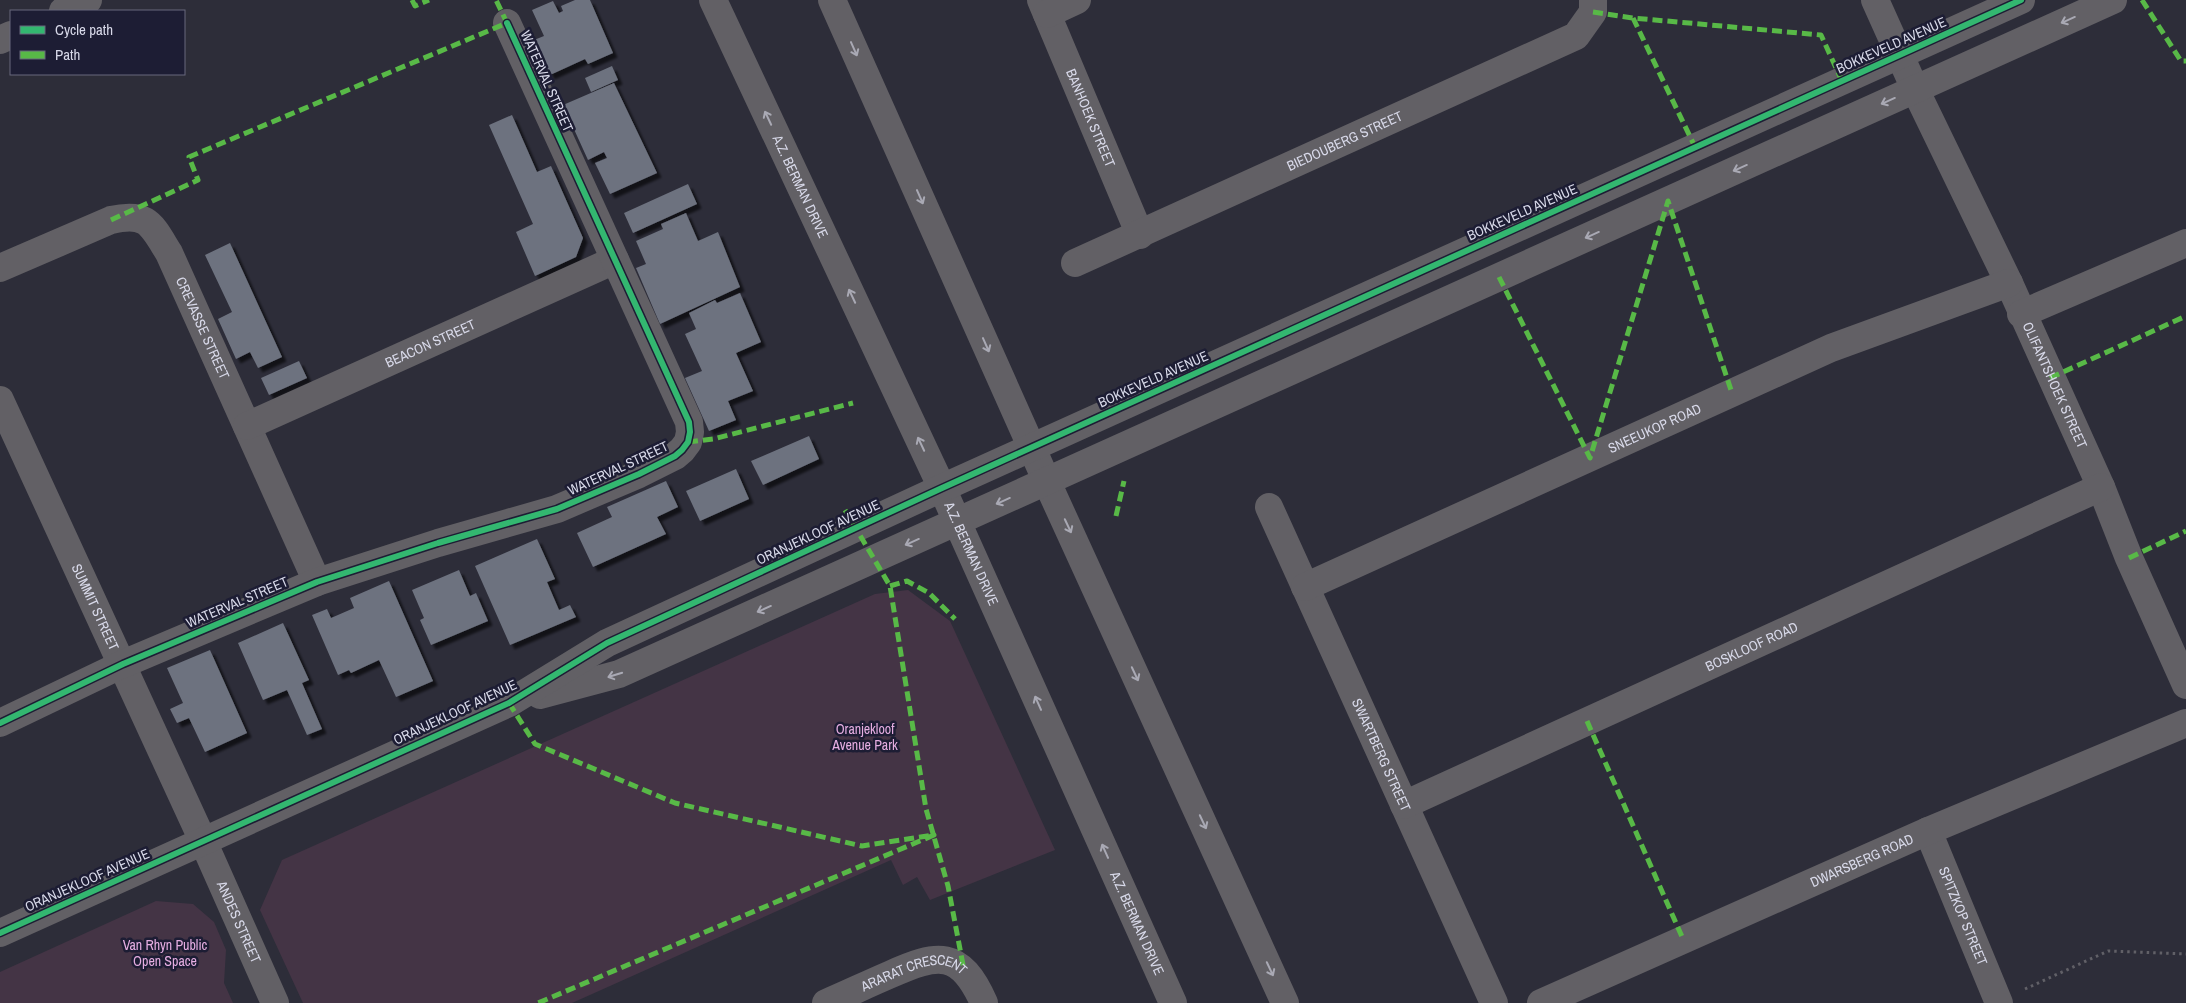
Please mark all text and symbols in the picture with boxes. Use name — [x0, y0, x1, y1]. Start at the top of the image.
legend — [10, 10, 185, 75]
street label: BOKKEVELD AVENUE — [1833, 13, 1949, 77]
one-way arrow — [2061, 16, 2076, 25]
text: Cycle path — [55, 19, 113, 40]
street label: WATERVAL STREET — [517, 28, 577, 134]
one-way arrow — [849, 41, 859, 56]
text: Path — [55, 44, 80, 65]
street label: BANHOEK STREET — [1062, 66, 1119, 170]
one-way arrow — [1881, 97, 1896, 107]
street label: BIEDOUBERG STREET — [1284, 107, 1405, 175]
one-way arrow — [763, 111, 772, 126]
street label: A.Z. BERMAN DRIVE — [768, 131, 832, 241]
one-way arrow — [1733, 164, 1748, 174]
street label: BOKKEVELD AVENUE — [1464, 180, 1580, 244]
one-way arrow — [916, 189, 925, 204]
one-way arrow — [1585, 231, 1600, 241]
street label: CREVASSE STREET — [172, 274, 234, 382]
one-way arrow — [847, 289, 857, 304]
street label: BEACON STREET — [382, 315, 478, 372]
street label: OLIFANTSHOEK STREET — [2019, 319, 2091, 451]
one-way arrow — [982, 337, 992, 352]
street label: BOKKEVELD AVENUE — [1095, 347, 1211, 411]
street label: SNEEUKOP ROAD — [1605, 399, 1704, 457]
one-way arrow — [916, 436, 926, 451]
street label: WATERVAL STREET — [565, 437, 671, 499]
street label: ORANJEKLOOF AVENUE — [753, 495, 883, 569]
one-way arrow — [996, 497, 1011, 507]
street label: A.Z. BERMAN DRIVE — [940, 498, 1003, 608]
one-way arrow — [1063, 518, 1073, 533]
one-way arrow — [905, 537, 920, 547]
street label: SUMMIT STREET — [68, 561, 123, 653]
street label: WATERVAL STREET — [183, 572, 291, 632]
one-way arrow — [757, 604, 772, 614]
street label: BOSKLOOF ROAD — [1702, 618, 1801, 675]
one-way arrow — [1131, 666, 1140, 681]
one-way arrow — [608, 670, 624, 680]
street label: ORANJEKLOOF AVENUE — [390, 675, 520, 749]
street label: SWARTBERG STREET — [1348, 695, 1415, 814]
one-way arrow — [1033, 696, 1042, 711]
park label: Oranjekloof Avenue Park — [831, 720, 898, 754]
one-way arrow — [1198, 814, 1208, 829]
street label: DWARSBERG ROAD — [1807, 830, 1916, 891]
street label: ORANJEKLOOF AVENUE — [22, 844, 152, 916]
one-way arrow — [1099, 844, 1109, 859]
street label: SPITZKOP STREET — [1935, 864, 1991, 968]
street label: A.Z. BERMAN DRIVE — [1106, 868, 1168, 978]
street label: ANDES STREET — [212, 877, 265, 966]
park label: Van Rhyn Public Open Space — [123, 936, 208, 970]
street label: ARARAT CRESCENT — [857, 951, 971, 996]
one-way arrow — [1266, 961, 1275, 976]

